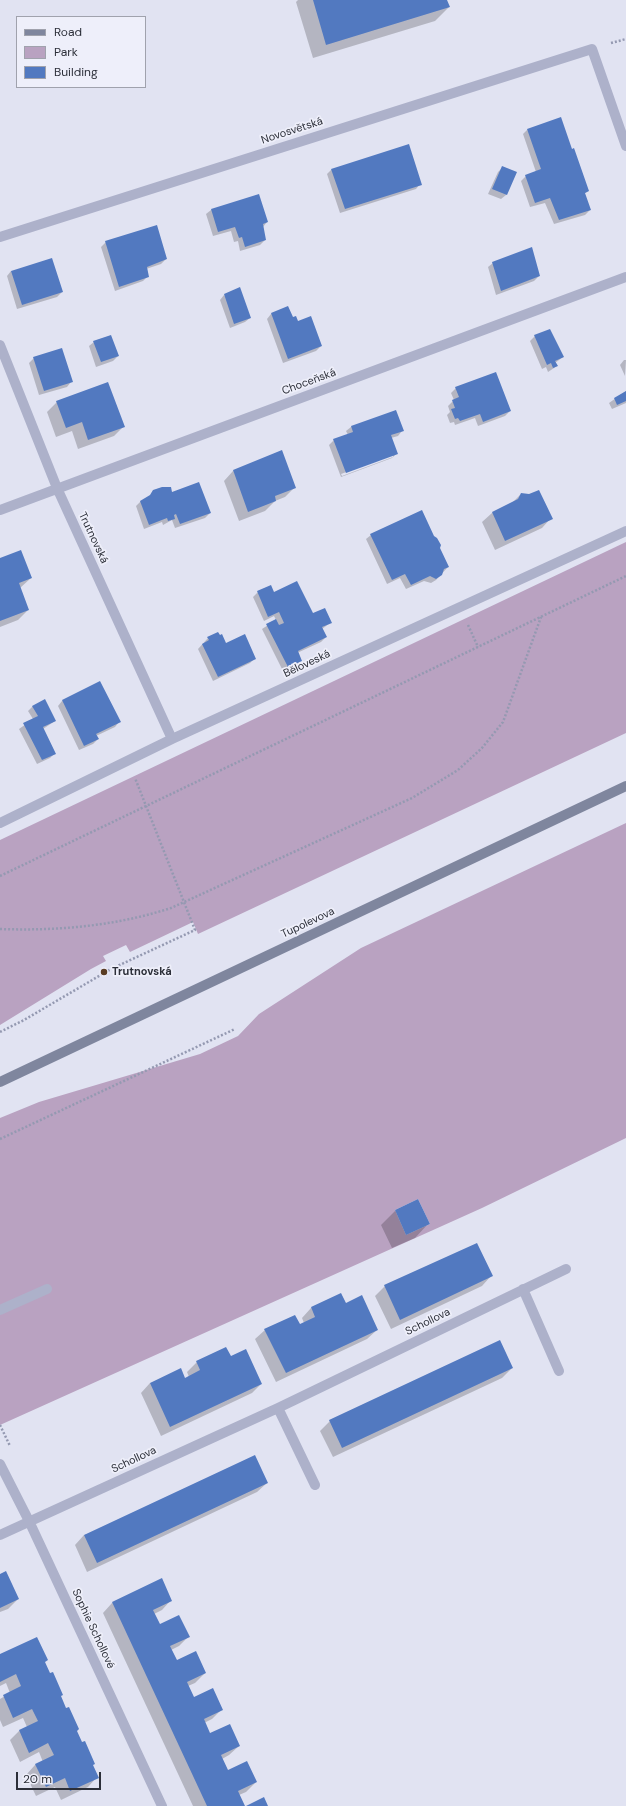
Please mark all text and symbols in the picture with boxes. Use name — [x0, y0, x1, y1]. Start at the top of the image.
legend — [16, 16, 146, 88]
text: Road — [54, 24, 82, 40]
text: Park — [54, 44, 78, 60]
text: Building — [54, 64, 98, 80]
street label: Novosvětská — [260, 115, 324, 147]
street label: Choceňská — [280, 366, 338, 398]
street label: Trutnovská — [75, 510, 111, 566]
street label: Běloveská — [281, 647, 333, 681]
street label: Tupolevova — [279, 905, 337, 941]
place label: Trutnovská — [112, 965, 172, 979]
marker: Trutnovská — [99, 967, 109, 977]
street label: Schollova — [403, 1306, 453, 1338]
street label: Schollova — [109, 1444, 159, 1476]
street label: Sophie Schollové — [69, 1587, 117, 1671]
scale bar — [18, 1764, 103, 1790]
text: 20 m — [23, 1771, 52, 1787]

